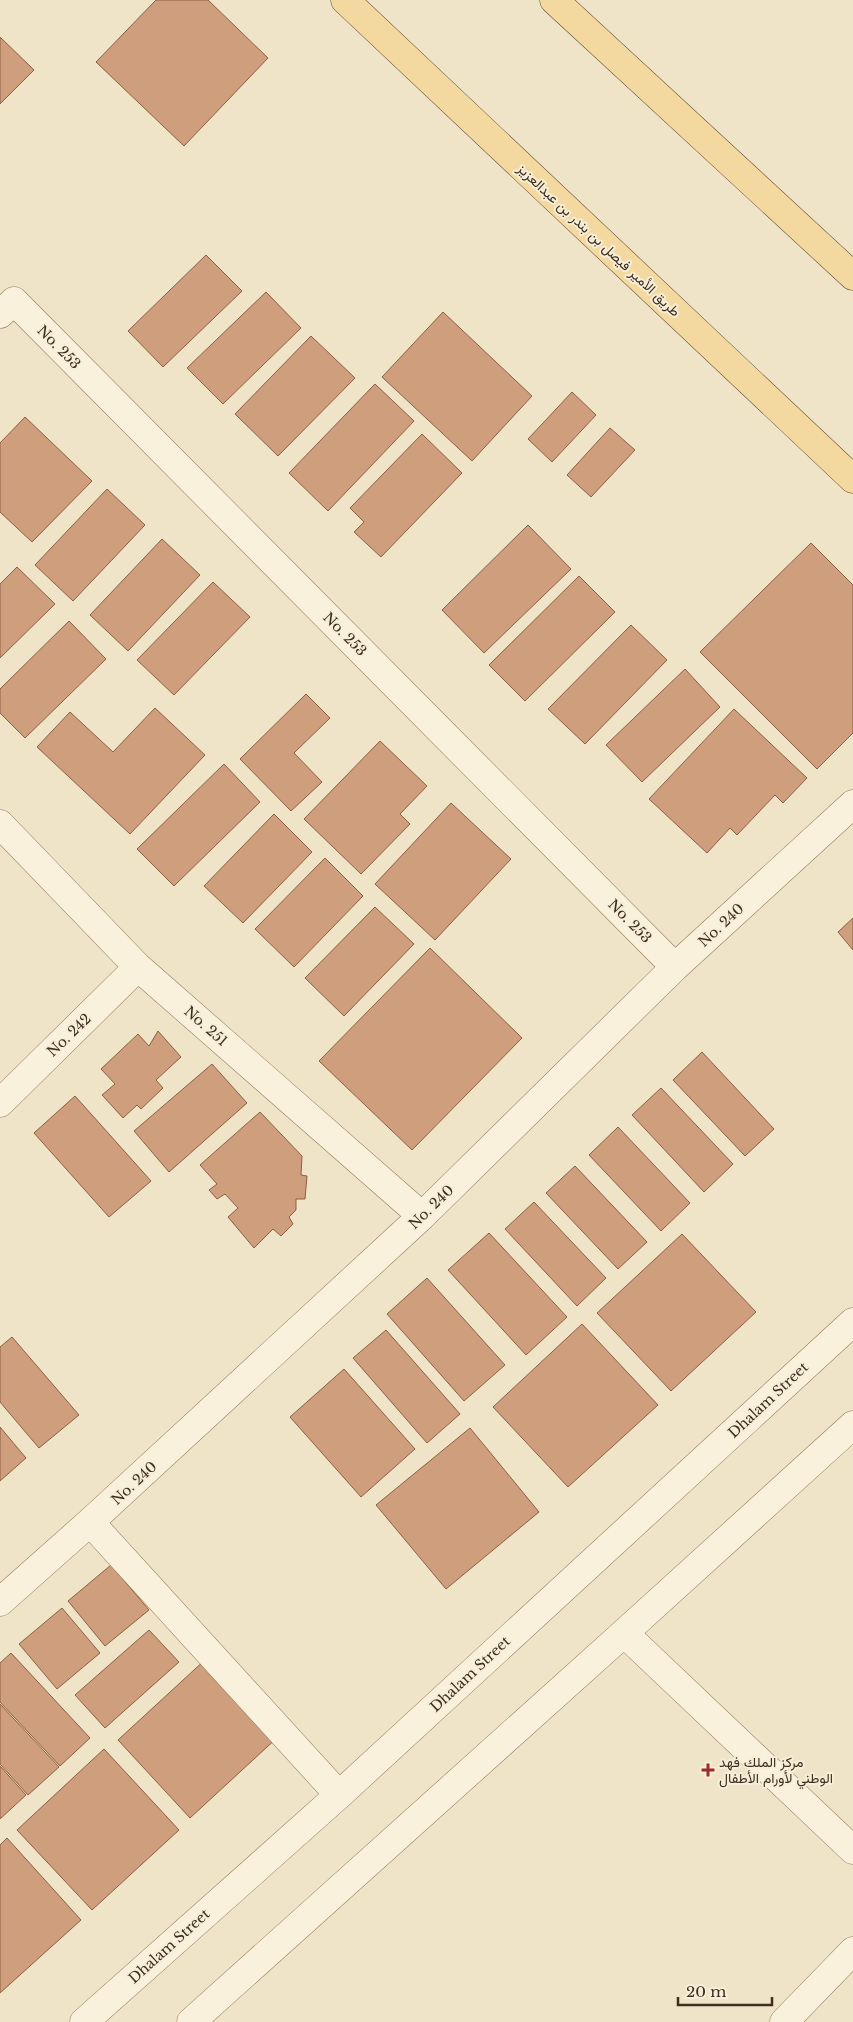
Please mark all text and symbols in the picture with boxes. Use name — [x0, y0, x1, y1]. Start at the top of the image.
street label: طريق الأمير فيصل بن بندر بن عبدالعزيز — [513, 159, 684, 320]
street label: No. 253 — [33, 321, 85, 373]
street label: No. 253 — [319, 608, 371, 660]
street label: No. 253 — [604, 895, 656, 947]
street label: No. 240 — [694, 899, 748, 951]
street label: No. 251 — [181, 1002, 231, 1050]
street label: No. 242 — [43, 1010, 95, 1060]
street label: No. 240 — [405, 1181, 457, 1233]
street label: Dhalam Street — [724, 1358, 812, 1442]
street label: No. 240 — [107, 1457, 161, 1509]
street label: Dhalam Street — [426, 1632, 514, 1716]
place label: مركز الملك فهد الوطني لأورام الأطفال — [719, 1753, 833, 1790]
marker: مركز الملك فهد الوطني لأورام الأطفال — [701, 1763, 715, 1777]
street label: Dhalam Street — [125, 1904, 214, 1987]
scale bar — [678, 1974, 772, 2006]
text: 20 m — [686, 1982, 726, 2001]

